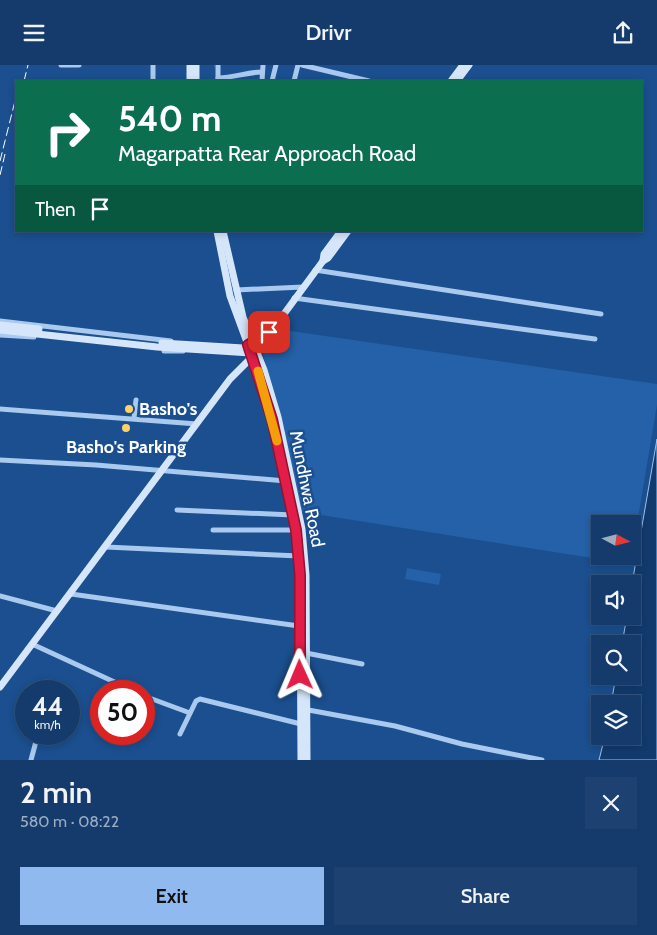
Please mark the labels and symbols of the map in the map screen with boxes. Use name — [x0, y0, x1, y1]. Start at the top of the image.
pin — [248, 311, 290, 353]
place label: Basho's — [139, 398, 198, 420]
marker: Basho's — [123, 403, 135, 415]
marker: Basho's Parking — [120, 422, 132, 434]
street label: Mundhwa Road — [285, 429, 329, 549]
place label: Basho's Parking — [66, 436, 186, 458]
north arrow — [591, 515, 641, 565]
position arrow — [273, 648, 325, 700]
speed limit sign: 50 — [90, 680, 155, 745]

